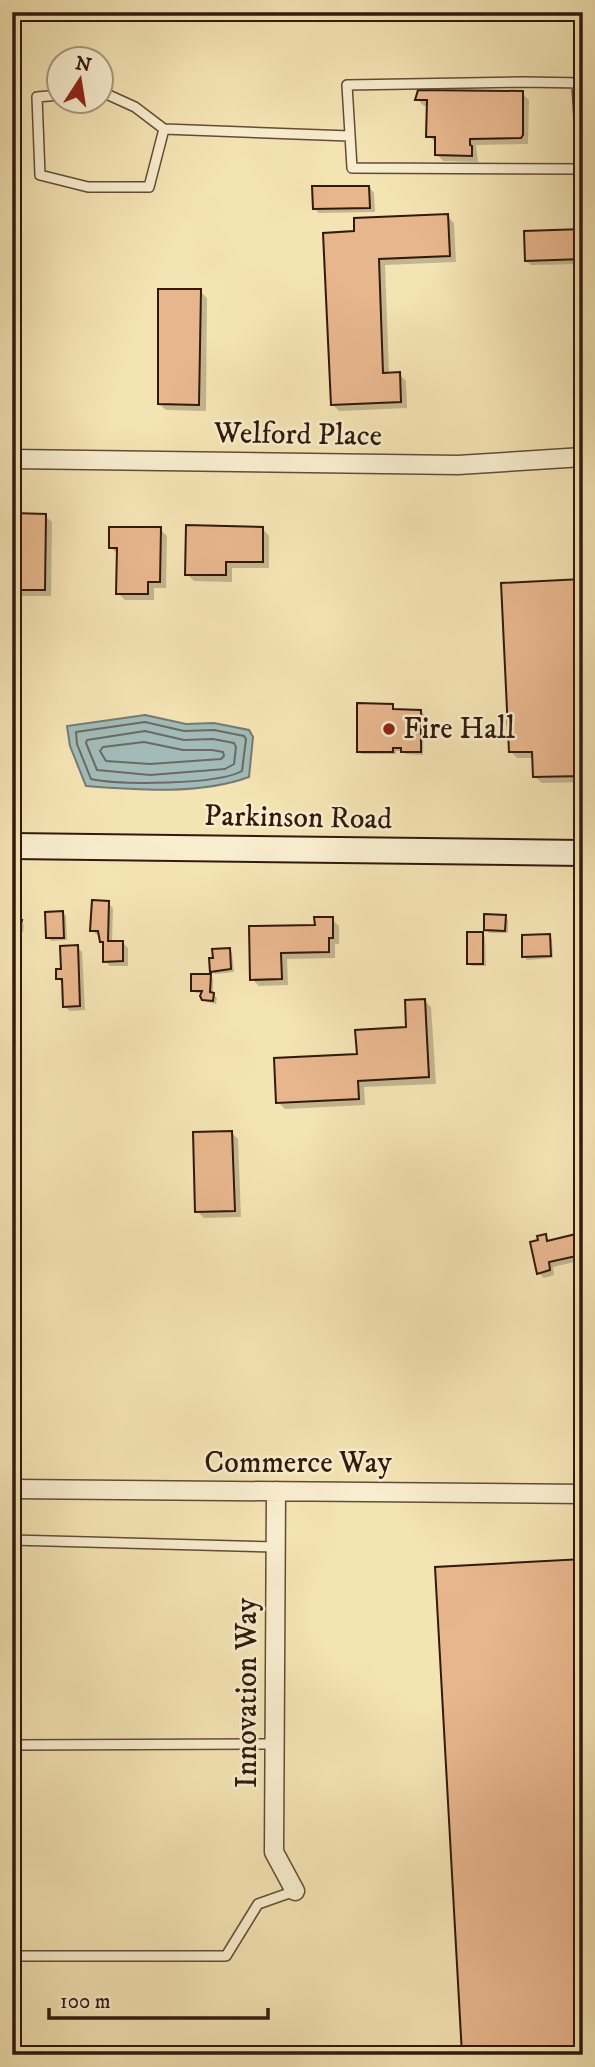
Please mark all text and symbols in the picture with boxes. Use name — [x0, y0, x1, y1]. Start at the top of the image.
north arrow — [46, 46, 116, 116]
text: N — [73, 52, 94, 78]
street label: Welford Place — [213, 415, 382, 455]
place label: Fire Hall — [403, 711, 515, 748]
marker: Fire Hall — [381, 721, 397, 737]
street label: Parkinson Road — [204, 798, 392, 838]
street label: Commerce Way — [204, 1445, 392, 1482]
street label: Innovation Way — [229, 1597, 266, 1788]
scale bar — [49, 1976, 268, 2020]
text: 100 m — [60, 1989, 111, 2015]

